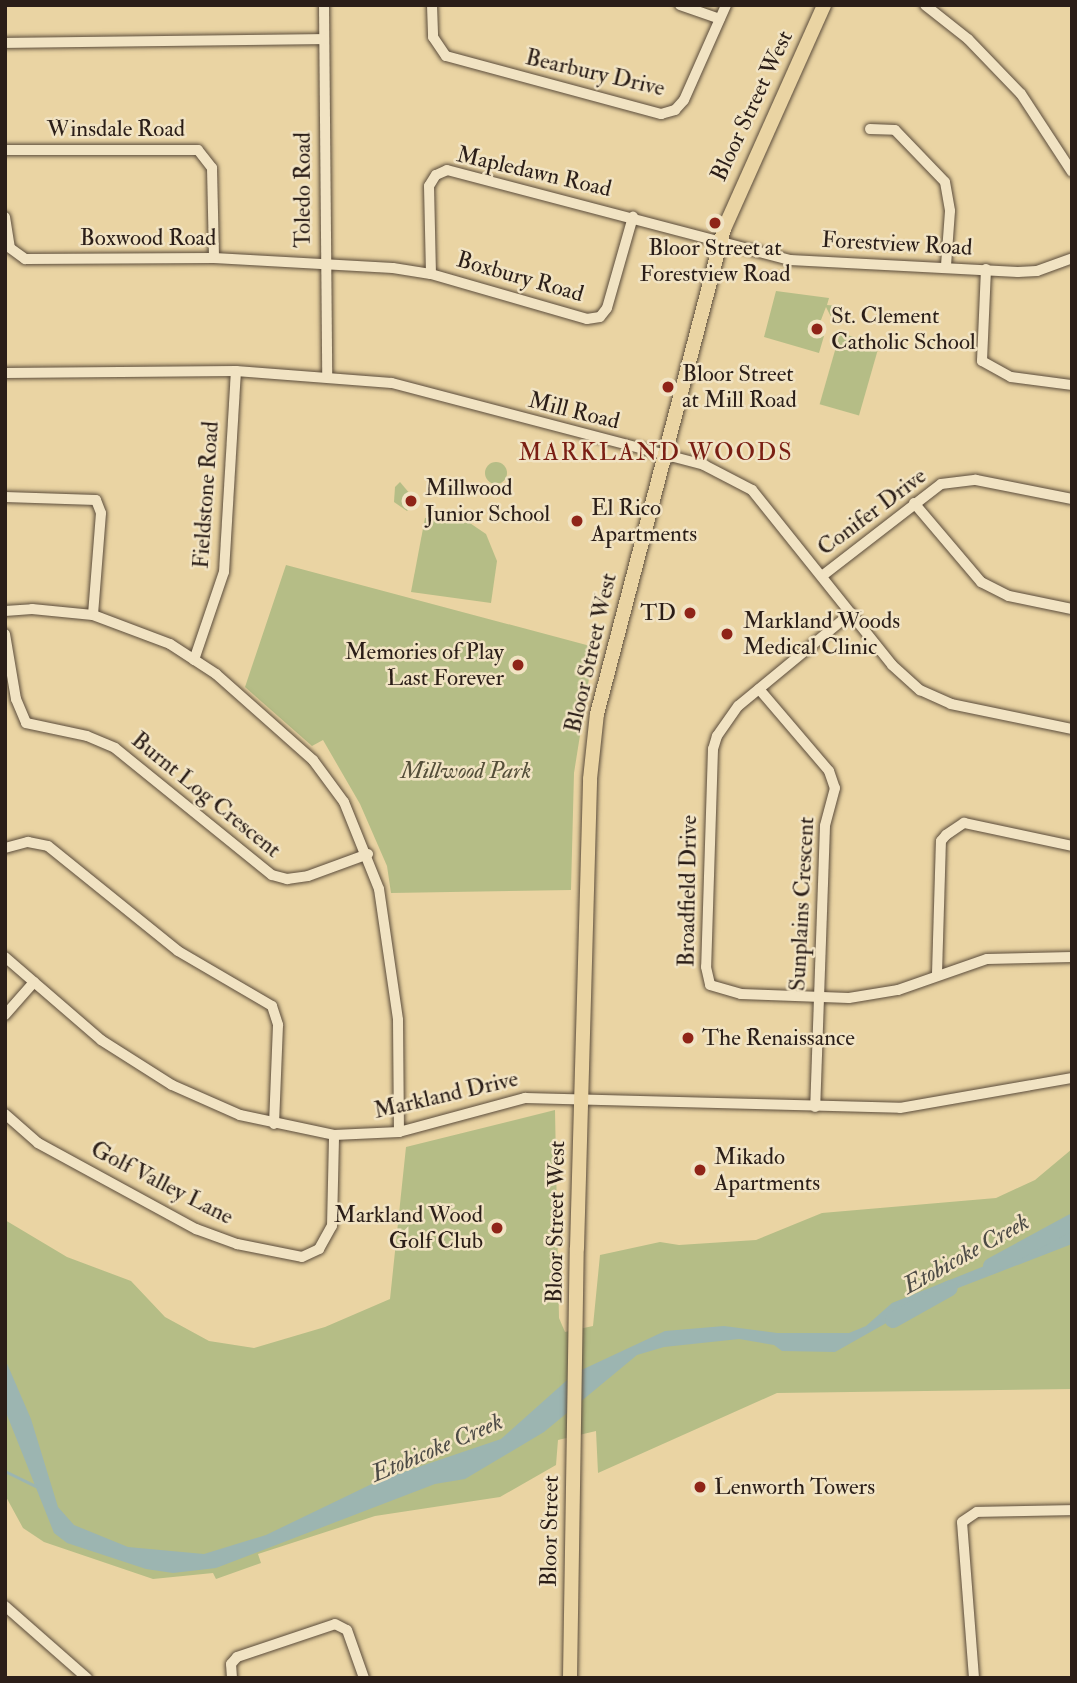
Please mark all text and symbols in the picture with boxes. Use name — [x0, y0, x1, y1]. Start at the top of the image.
street label: Bloor Street West — [705, 26, 799, 186]
street label: Bearbury Drive — [523, 44, 667, 102]
street label: Winsdale Road — [47, 115, 185, 143]
street label: Toledo Road — [289, 132, 317, 248]
street label: Mapledawn Road — [454, 141, 614, 203]
marker: Bloor Street at Forestview Road — [707, 215, 723, 231]
street label: Boxwood Road — [80, 224, 216, 252]
street label: Forestview Road — [821, 226, 973, 262]
place label: Bloor Street at Forestview Road — [639, 234, 791, 288]
street label: Boxbury Road — [453, 246, 587, 308]
place label: St. Clement Catholic School — [831, 302, 976, 356]
marker: St. Clement Catholic School — [809, 321, 825, 337]
place label: Bloor Street at Mill Road — [682, 360, 797, 414]
marker: Bloor Street at Mill Road — [660, 379, 676, 395]
street label: Mill Road — [526, 386, 622, 436]
street label: Fieldstone Road — [187, 420, 225, 570]
district label: MARKLAND WOODS — [520, 439, 792, 467]
street label: Conifer Drive — [812, 462, 932, 562]
place label: Millwood Junior School — [425, 474, 550, 528]
marker: Millwood Junior School — [403, 493, 419, 509]
place label: El Rico Apartments — [591, 494, 697, 548]
marker: El Rico Apartments — [569, 513, 585, 529]
street label: Bloor Street West — [559, 571, 623, 735]
place label: TD — [640, 599, 676, 627]
marker: TD — [682, 605, 698, 621]
place label: Markland Woods Medical Clinic — [743, 607, 900, 661]
marker: Markland Woods Medical Clinic — [717, 624, 737, 644]
place label: Memories of Play Last Forever — [345, 638, 504, 692]
marker: Memories of Play Last Forever — [510, 657, 526, 673]
street label: Burnt Log Crescent — [126, 726, 286, 864]
park label: Millwood Park — [401, 757, 531, 785]
street label: Broadfield Drive — [673, 815, 703, 967]
street label: Sunplains Crescent — [784, 816, 820, 992]
place label: The Renaissance — [702, 1024, 855, 1052]
marker: The Renaissance — [680, 1030, 696, 1046]
street label: Markland Drive — [371, 1065, 521, 1125]
street label: Golf Valley Lane — [86, 1135, 238, 1231]
street label: Bloor Street West — [541, 1140, 571, 1304]
place label: Mikado Apartments — [714, 1143, 820, 1197]
marker: Mikado Apartments — [692, 1162, 708, 1178]
place label: Markland Wood Golf Club — [334, 1201, 483, 1255]
water label: Etobicoke Creek — [898, 1207, 1034, 1301]
marker: Markland Wood Golf Club — [489, 1220, 505, 1236]
water label: Etobicoke Creek — [367, 1407, 507, 1489]
place label: Lenworth Towers — [714, 1473, 875, 1501]
street label: Bloor Street — [535, 1475, 565, 1587]
marker: Lenworth Towers — [692, 1479, 708, 1495]

